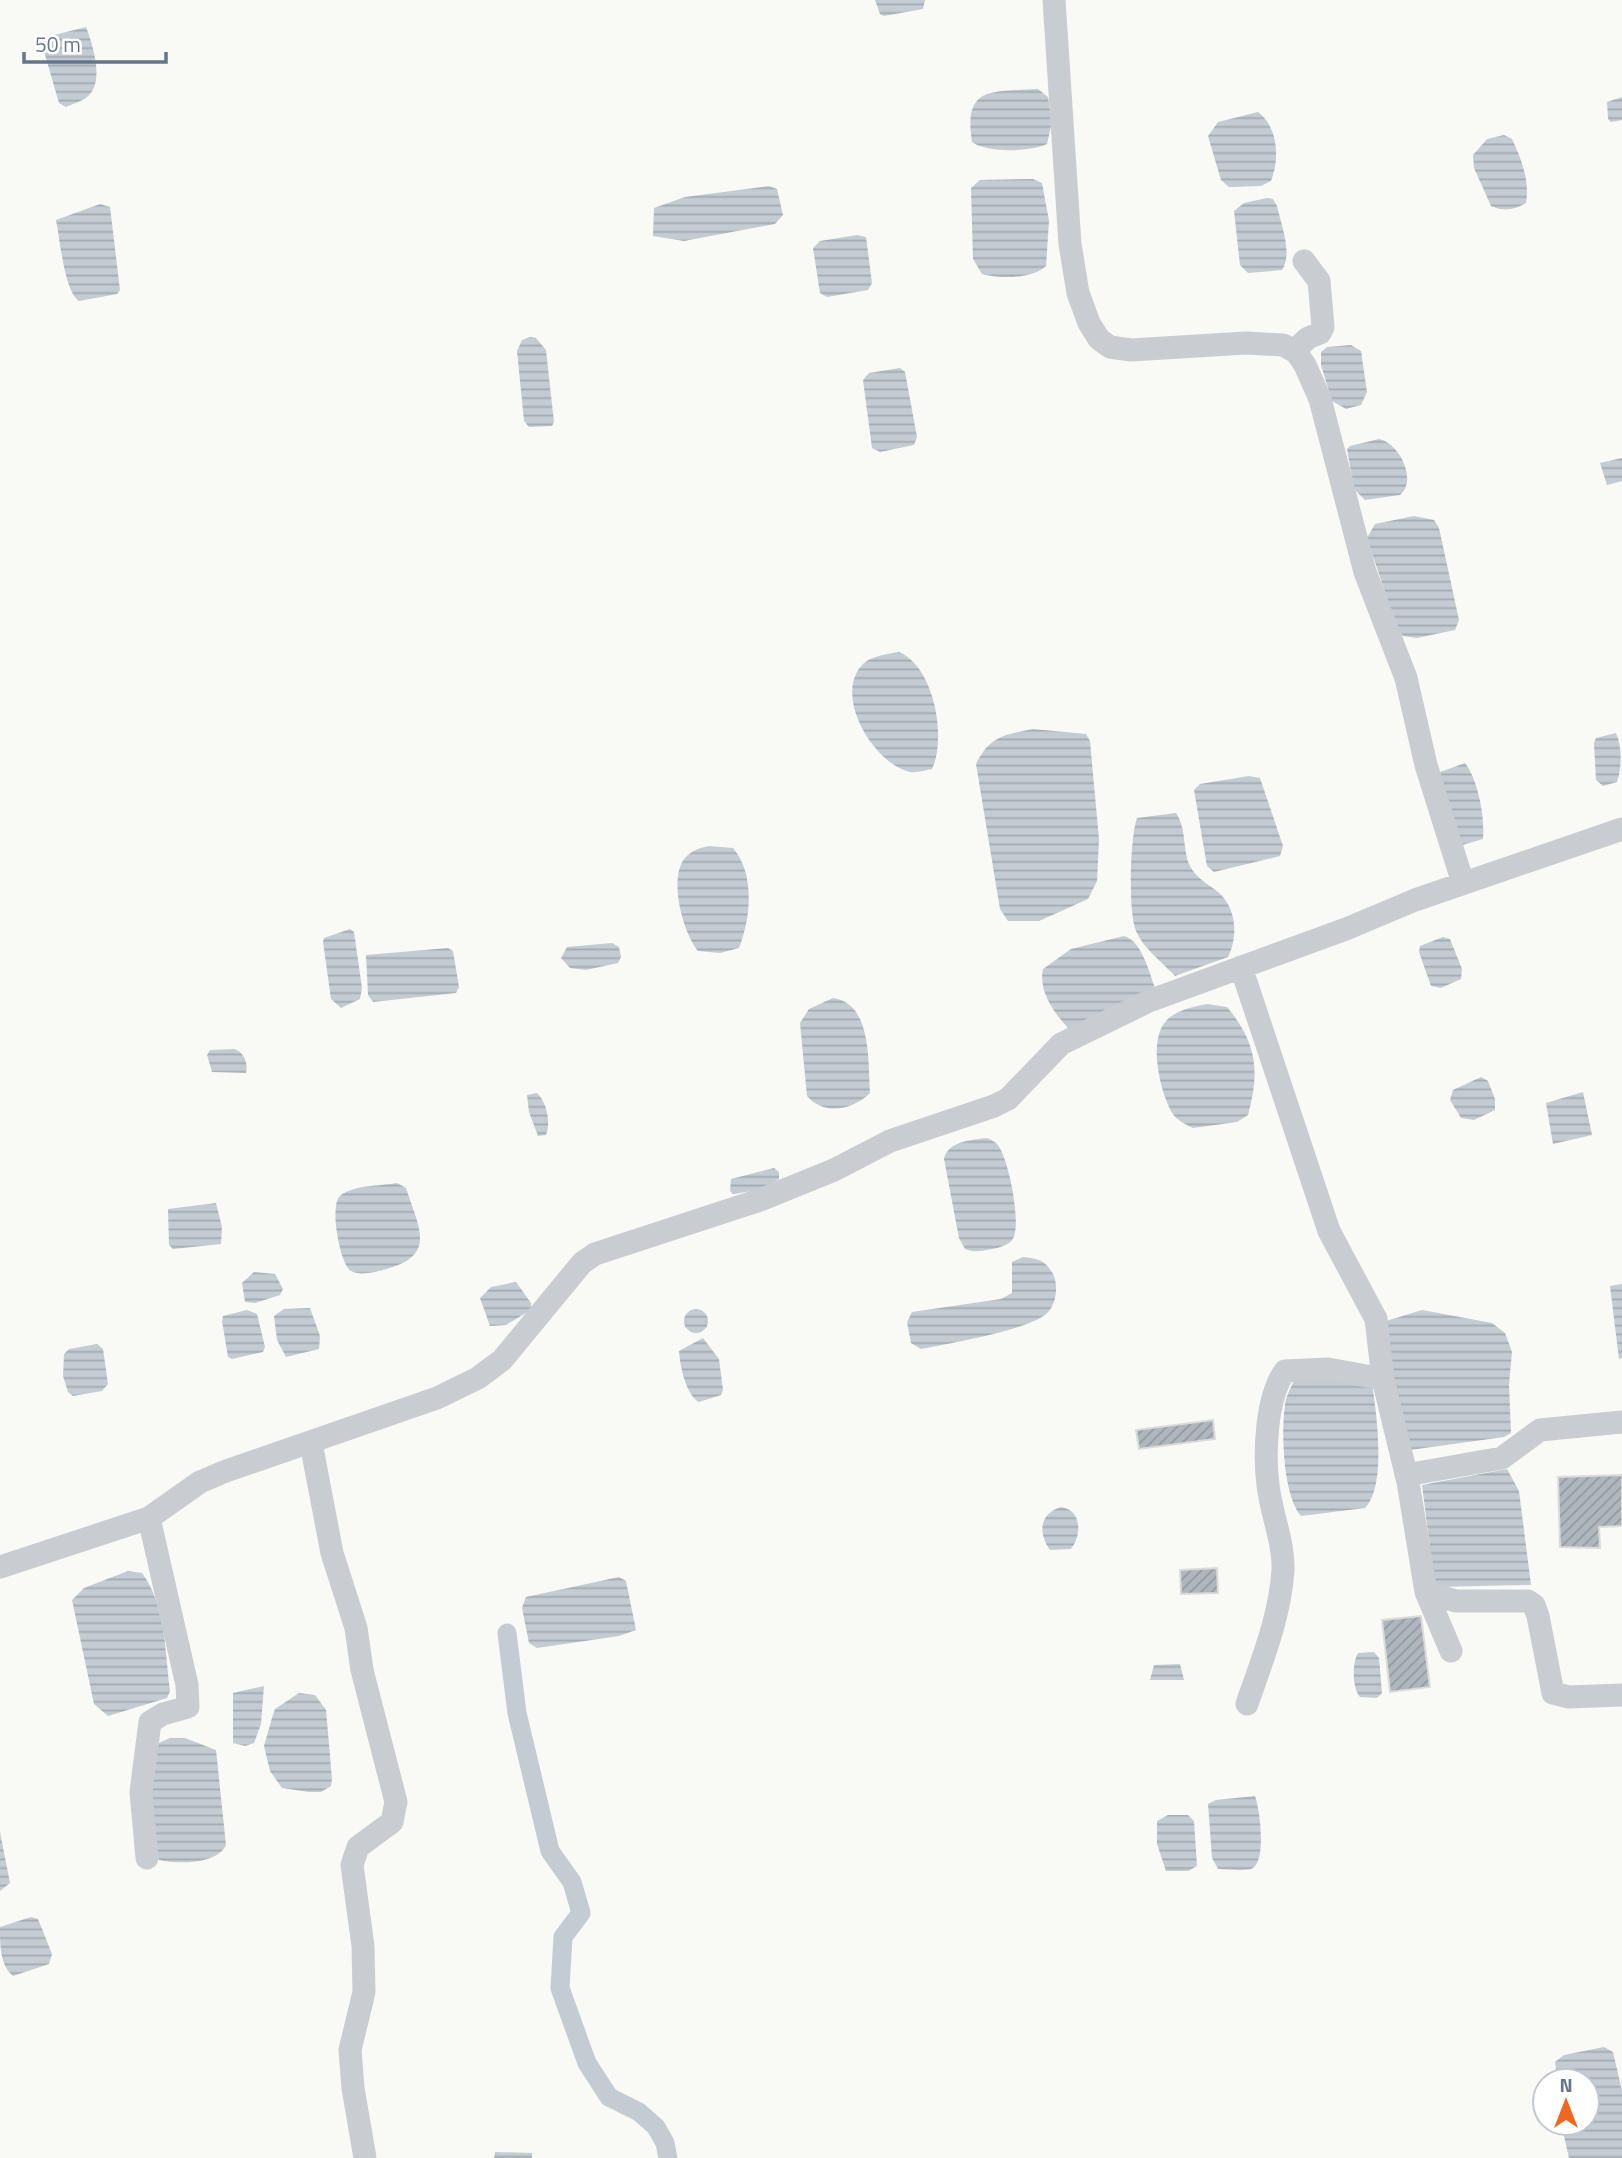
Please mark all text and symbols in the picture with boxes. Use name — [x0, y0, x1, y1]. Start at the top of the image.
scale bar — [24, 21, 166, 65]
text: 50 m — [35, 28, 81, 60]
north arrow — [1531, 2067, 1601, 2137]
text: N — [1559, 2070, 1573, 2099]

